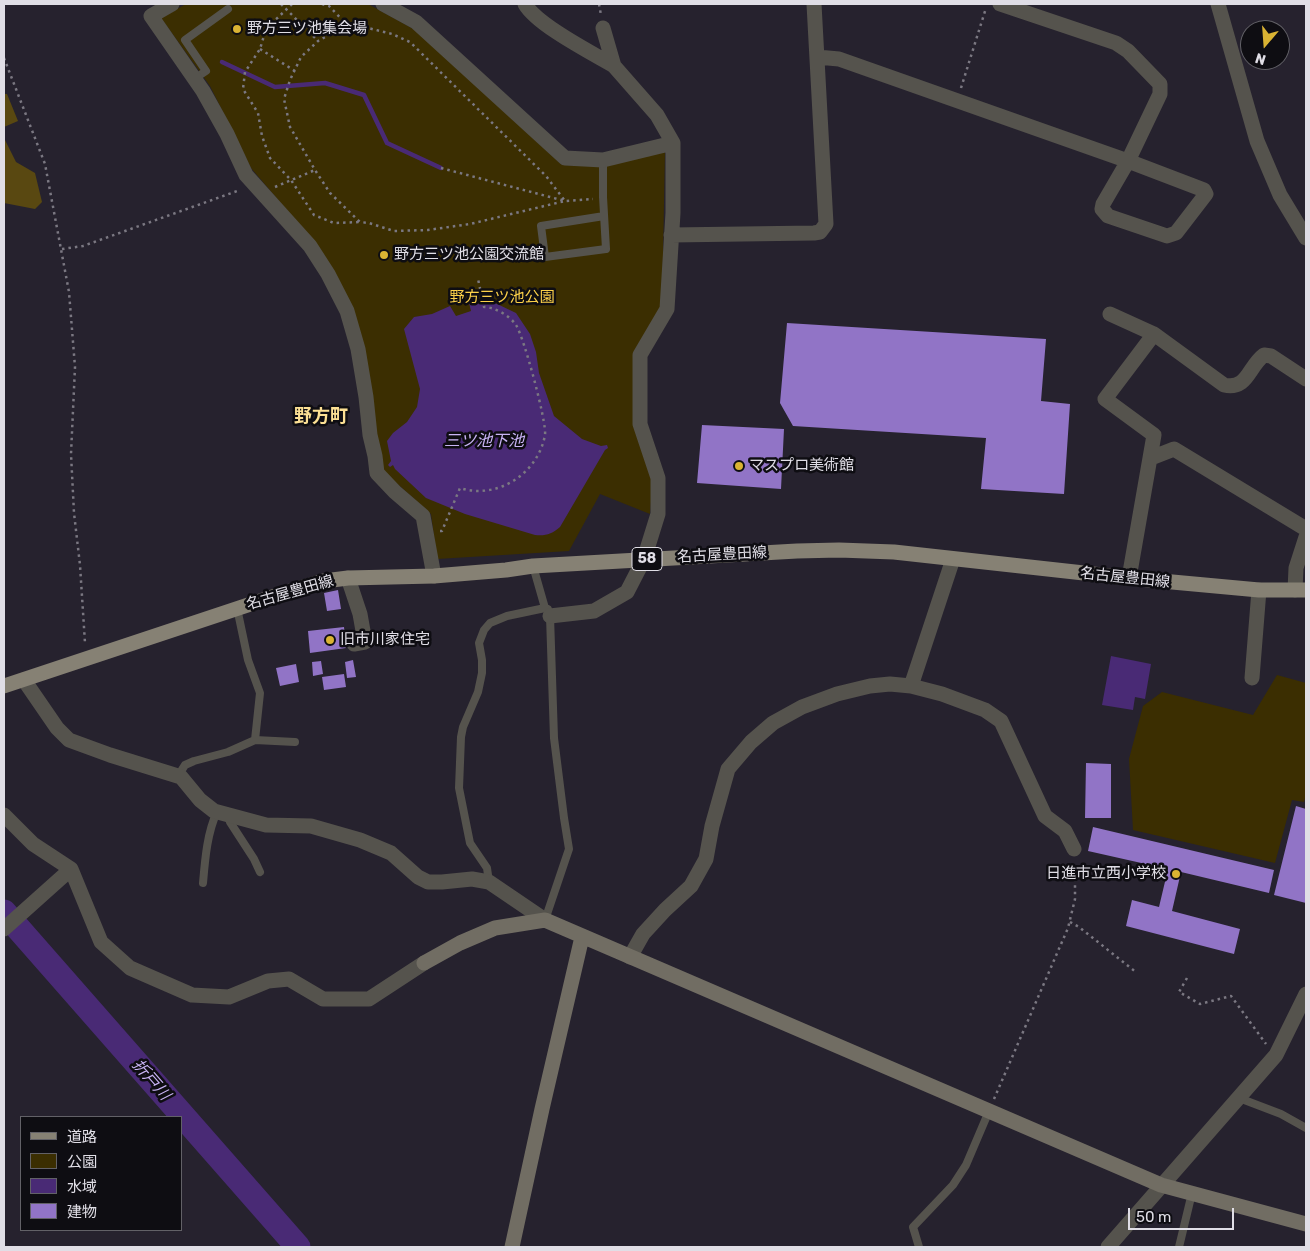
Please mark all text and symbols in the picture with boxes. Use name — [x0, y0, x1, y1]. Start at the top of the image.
place label: 野方三ツ池集会場 — [247, 20, 367, 38]
north arrow — [1240, 20, 1290, 70]
marker: 野方三ツ池集会場 — [231, 23, 243, 35]
text: N — [1253, 49, 1268, 68]
place label: 野方三ツ池公園交流館 — [394, 246, 544, 264]
marker: 野方三ツ池公園交流館 — [378, 249, 390, 261]
park label: 野方三ツ池公園 — [450, 289, 554, 307]
district label: 野方町 — [294, 406, 348, 428]
water label: 三ツ池下池 — [444, 431, 524, 451]
place label: マスプロ美術館 — [749, 457, 854, 475]
marker: マスプロ美術館 — [733, 460, 745, 472]
street label: 名古屋豊田線 — [677, 544, 767, 566]
road number: 58 — [632, 548, 662, 570]
street label: 名古屋豊田線 — [1079, 564, 1171, 592]
street label: 名古屋豊田線 — [244, 572, 336, 614]
place label: 旧市川家住宅 — [340, 631, 430, 649]
marker: 旧市川家住宅 — [324, 634, 336, 646]
place label: 日進市立西小学校 — [1046, 865, 1166, 883]
marker: 日進市立西小学校 — [1170, 868, 1182, 880]
water label: 折戸川 — [128, 1056, 174, 1104]
legend — [20, 1116, 182, 1231]
text: 道路 — [67, 1128, 97, 1146]
text: 公園 — [67, 1153, 97, 1171]
text: 水域 — [67, 1178, 97, 1196]
scale bar — [1130, 1198, 1236, 1230]
text: 建物 — [67, 1203, 97, 1221]
text: 50 m — [1136, 1208, 1171, 1226]

